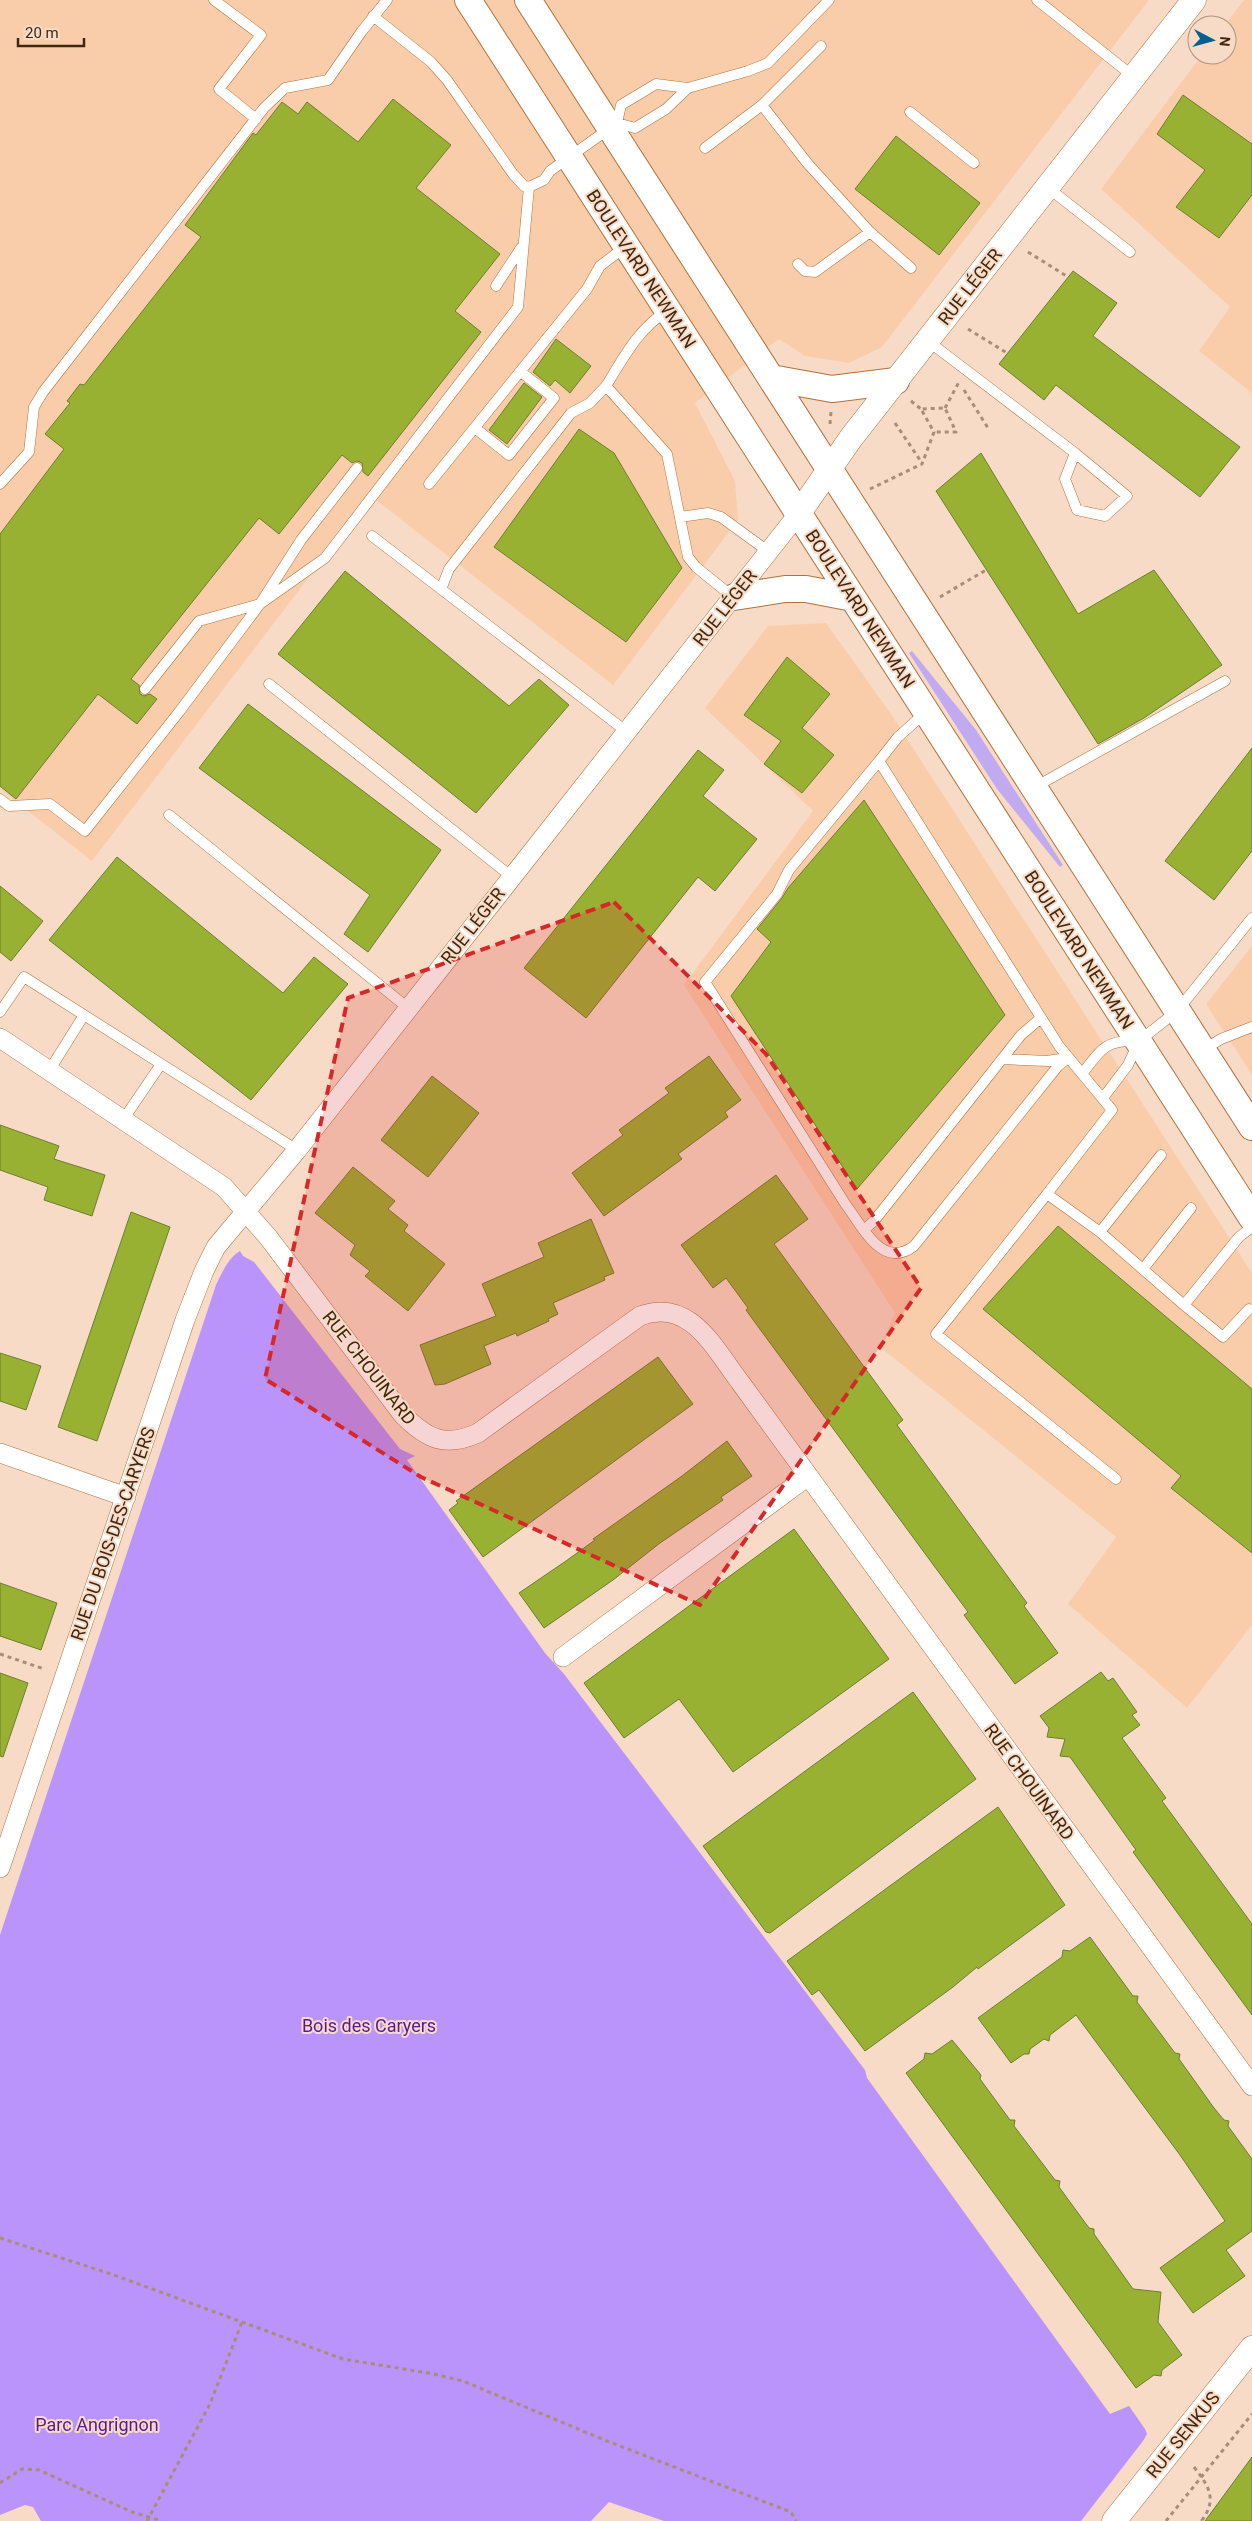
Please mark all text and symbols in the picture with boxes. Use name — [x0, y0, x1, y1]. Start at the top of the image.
scale bar — [18, 15, 84, 47]
north arrow — [1187, 15, 1237, 65]
text: 20 m — [25, 24, 59, 42]
text: N — [1216, 36, 1233, 47]
street label: BOULEVARD NEWMAN — [582, 186, 700, 352]
street label: RUE LÉGER — [933, 244, 1006, 329]
street label: BOULEVARD NEWMAN — [801, 526, 919, 692]
street label: RUE LÉGER — [688, 565, 761, 650]
street label: BOULEVARD NEWMAN — [1020, 867, 1138, 1033]
street label: RUE LÉGER — [436, 883, 509, 968]
street label: RUE CHOUINARD — [318, 1307, 420, 1429]
street label: RUE DU BOIS-DES-CARYERS — [66, 1424, 159, 1643]
street label: RUE CHOUINARD — [980, 1719, 1079, 1844]
park label: Bois des Caryers — [302, 2015, 436, 2036]
street label: RUE SENKUS — [1141, 2387, 1224, 2482]
park label: Parc Angrignon — [35, 2414, 159, 2435]

